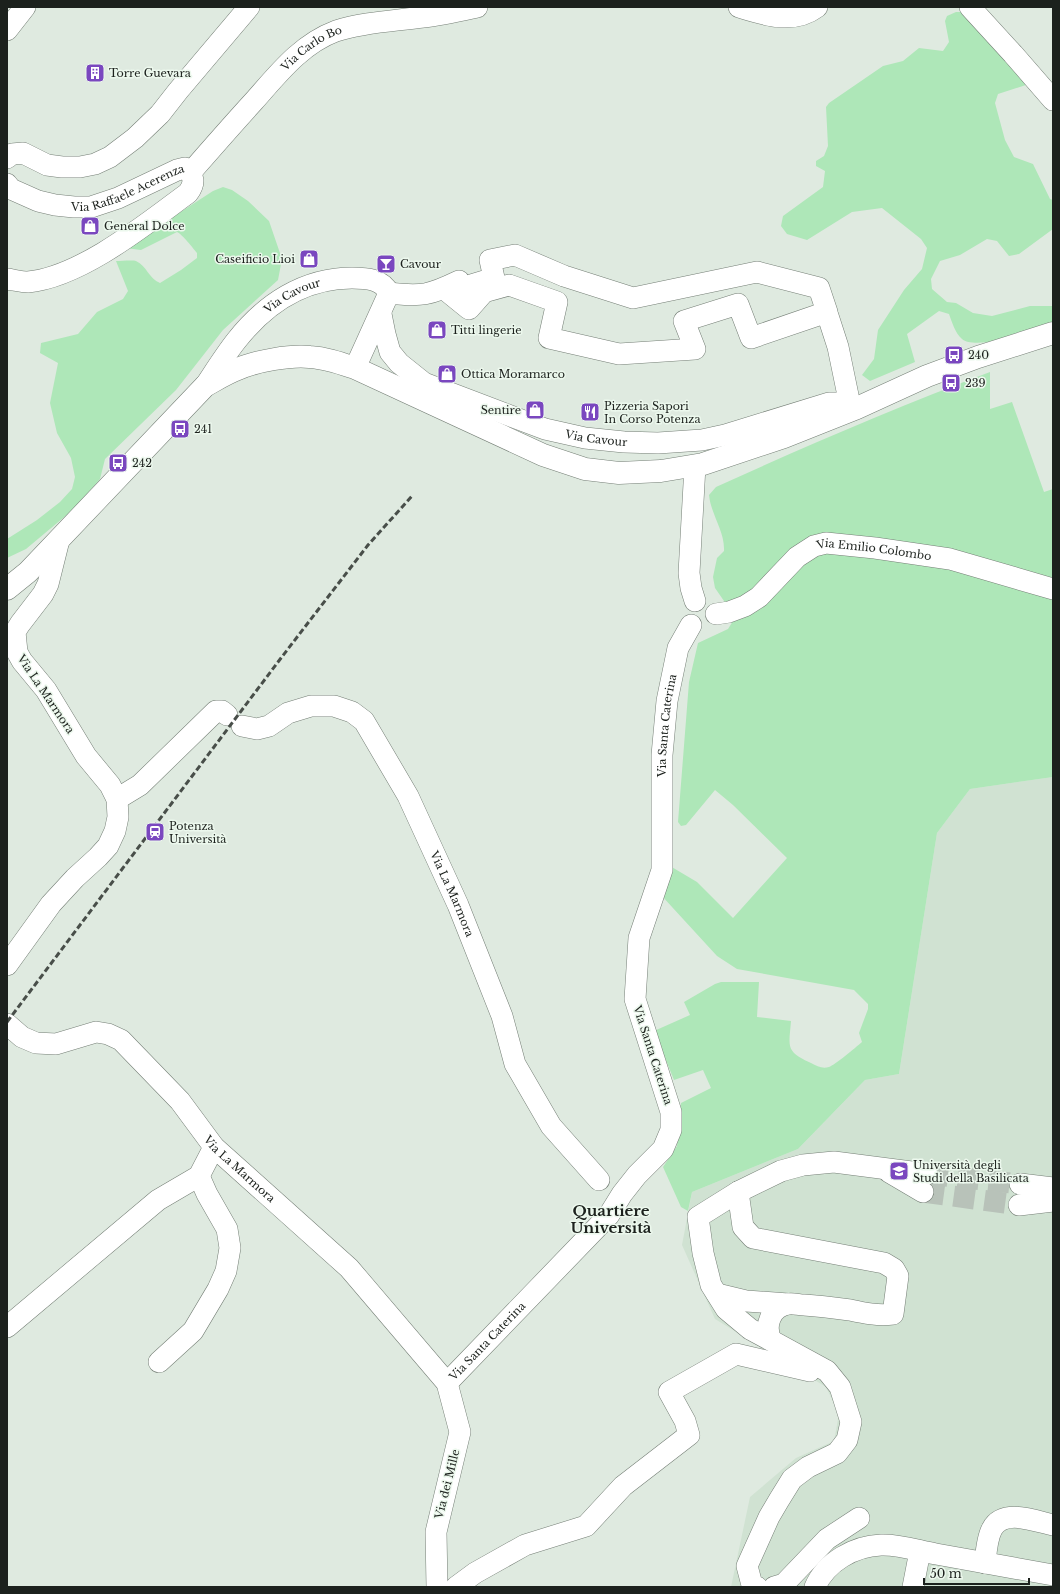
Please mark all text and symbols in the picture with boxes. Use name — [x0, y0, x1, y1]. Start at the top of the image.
street label: Via Carlo Bo — [277, 23, 343, 74]
building icon: Torre Guevara — [84, 62, 106, 84]
place label: Torre Guevara — [109, 66, 192, 80]
street label: Via Raffaele Acerenza — [70, 161, 187, 214]
shop icon: General Dolce — [79, 215, 101, 237]
place label: General Dolce — [104, 219, 185, 233]
shop icon: Caseificio Lioi — [298, 248, 320, 270]
place label: Caseificio Lioi — [215, 252, 295, 266]
bar icon: Cavour — [375, 253, 397, 275]
place label: Cavour — [400, 257, 442, 271]
street label: Via Cavour — [260, 275, 323, 317]
shop icon: Titti lingerie — [426, 319, 448, 341]
place label: Titti lingerie — [451, 323, 522, 337]
bus stop icon: 240 — [943, 344, 965, 366]
place label: 240 — [968, 348, 989, 362]
shop icon: Ottica Moramarco — [436, 363, 458, 385]
place label: Ottica Moramarco — [461, 367, 565, 381]
bus stop icon: 239 — [940, 372, 962, 394]
place label: 239 — [965, 376, 986, 390]
shop icon: Sentire — [524, 399, 546, 421]
place label: Pizzeria Sapori In Corso Potenza — [604, 399, 701, 426]
restaurant icon: Pizzeria Sapori In Corso Potenza — [579, 401, 601, 423]
place label: Sentire — [481, 403, 521, 417]
bus stop icon: 241 — [169, 418, 191, 440]
place label: 241 — [194, 422, 212, 436]
street label: Via Cavour — [563, 427, 628, 449]
bus stop icon: 242 — [107, 452, 129, 474]
place label: 242 — [132, 456, 152, 470]
street label: Via Emilio Colombo — [814, 536, 932, 563]
street label: Via La Marmora — [14, 651, 78, 737]
street label: Via Santa Caterina — [655, 672, 680, 778]
place label: Potenza Università — [169, 819, 227, 846]
station icon: Potenza Università — [144, 821, 166, 843]
street label: Via La Marmora — [427, 848, 477, 940]
street label: Via Santa Caterina — [630, 1003, 676, 1107]
street label: Via La Marmora — [200, 1132, 279, 1206]
place label: Università degli Studi della Basilicata — [913, 1158, 1030, 1185]
school or university icon: Università degli Studi della Basilicata — [888, 1160, 910, 1182]
district label: Quartiere Università — [570, 1201, 652, 1237]
street label: Via Santa Caterina — [446, 1298, 529, 1384]
street label: Via dei Mille — [431, 1448, 462, 1521]
scale bar — [924, 1560, 1029, 1586]
text: 50 m — [930, 1566, 962, 1581]

